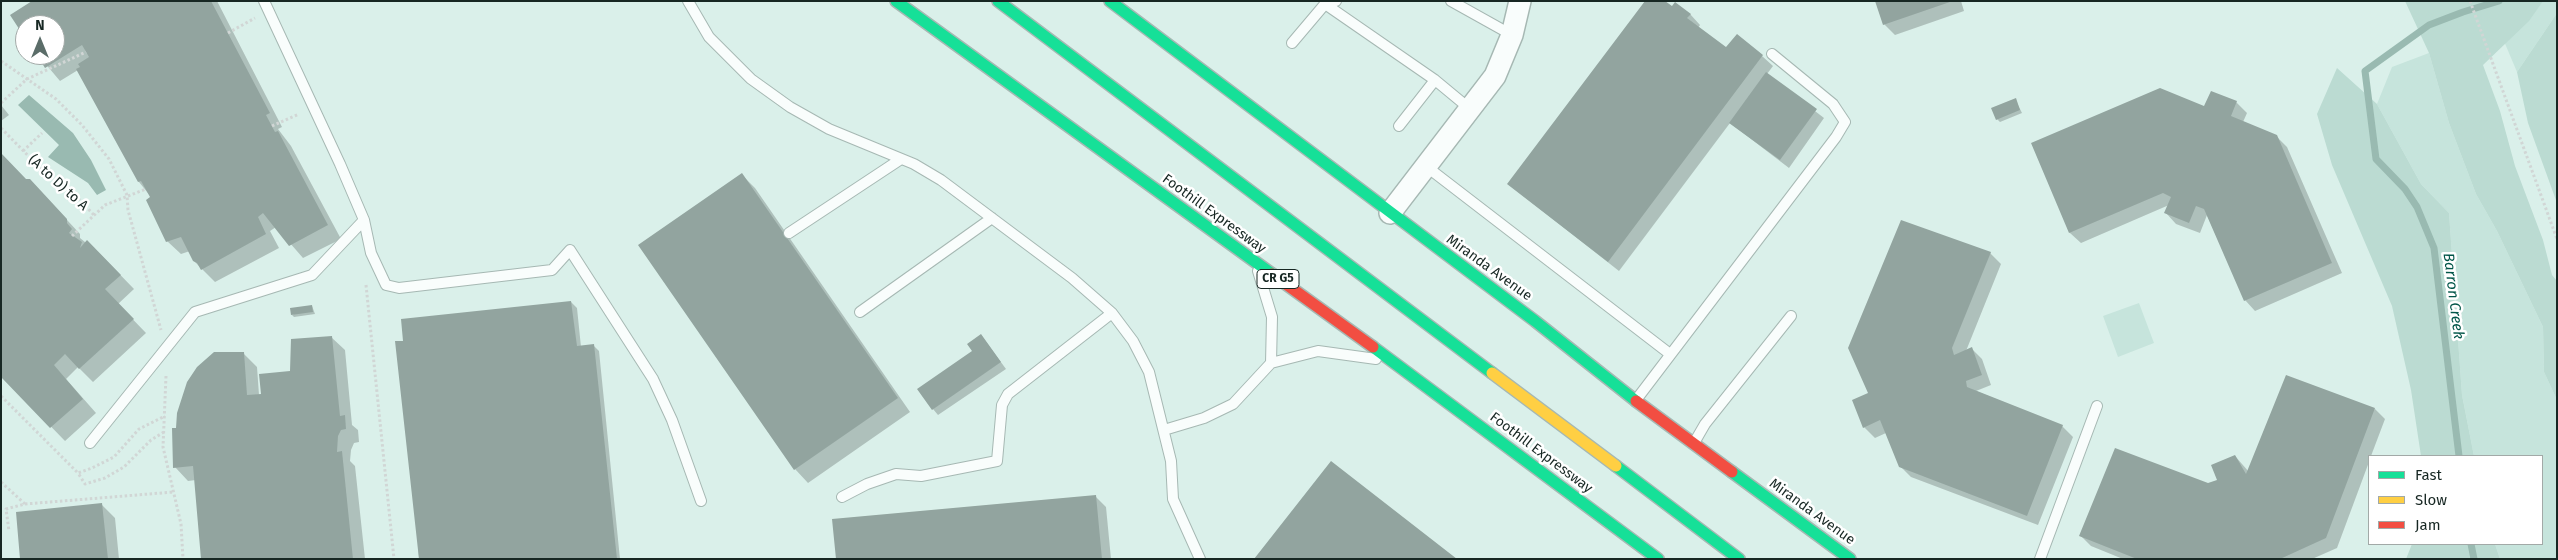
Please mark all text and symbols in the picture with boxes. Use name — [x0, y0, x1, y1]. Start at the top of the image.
north arrow — [15, 15, 65, 65]
text: N — [35, 17, 45, 34]
street label: (A to D) to A — [25, 152, 91, 214]
street label: Foothill Expressway — [1159, 171, 1269, 257]
street label: Miranda Avenue — [1443, 231, 1535, 305]
water label: Barron Creek — [2439, 252, 2467, 340]
road number: CR G5 — [1257, 270, 1299, 288]
street label: Foothill Expressway — [1486, 409, 1596, 497]
legend — [2368, 455, 2543, 545]
text: Fast — [2415, 466, 2442, 484]
street label: Miranda Avenue — [1766, 475, 1858, 549]
text: Slow — [2415, 491, 2447, 509]
text: Jam — [2415, 516, 2441, 534]

